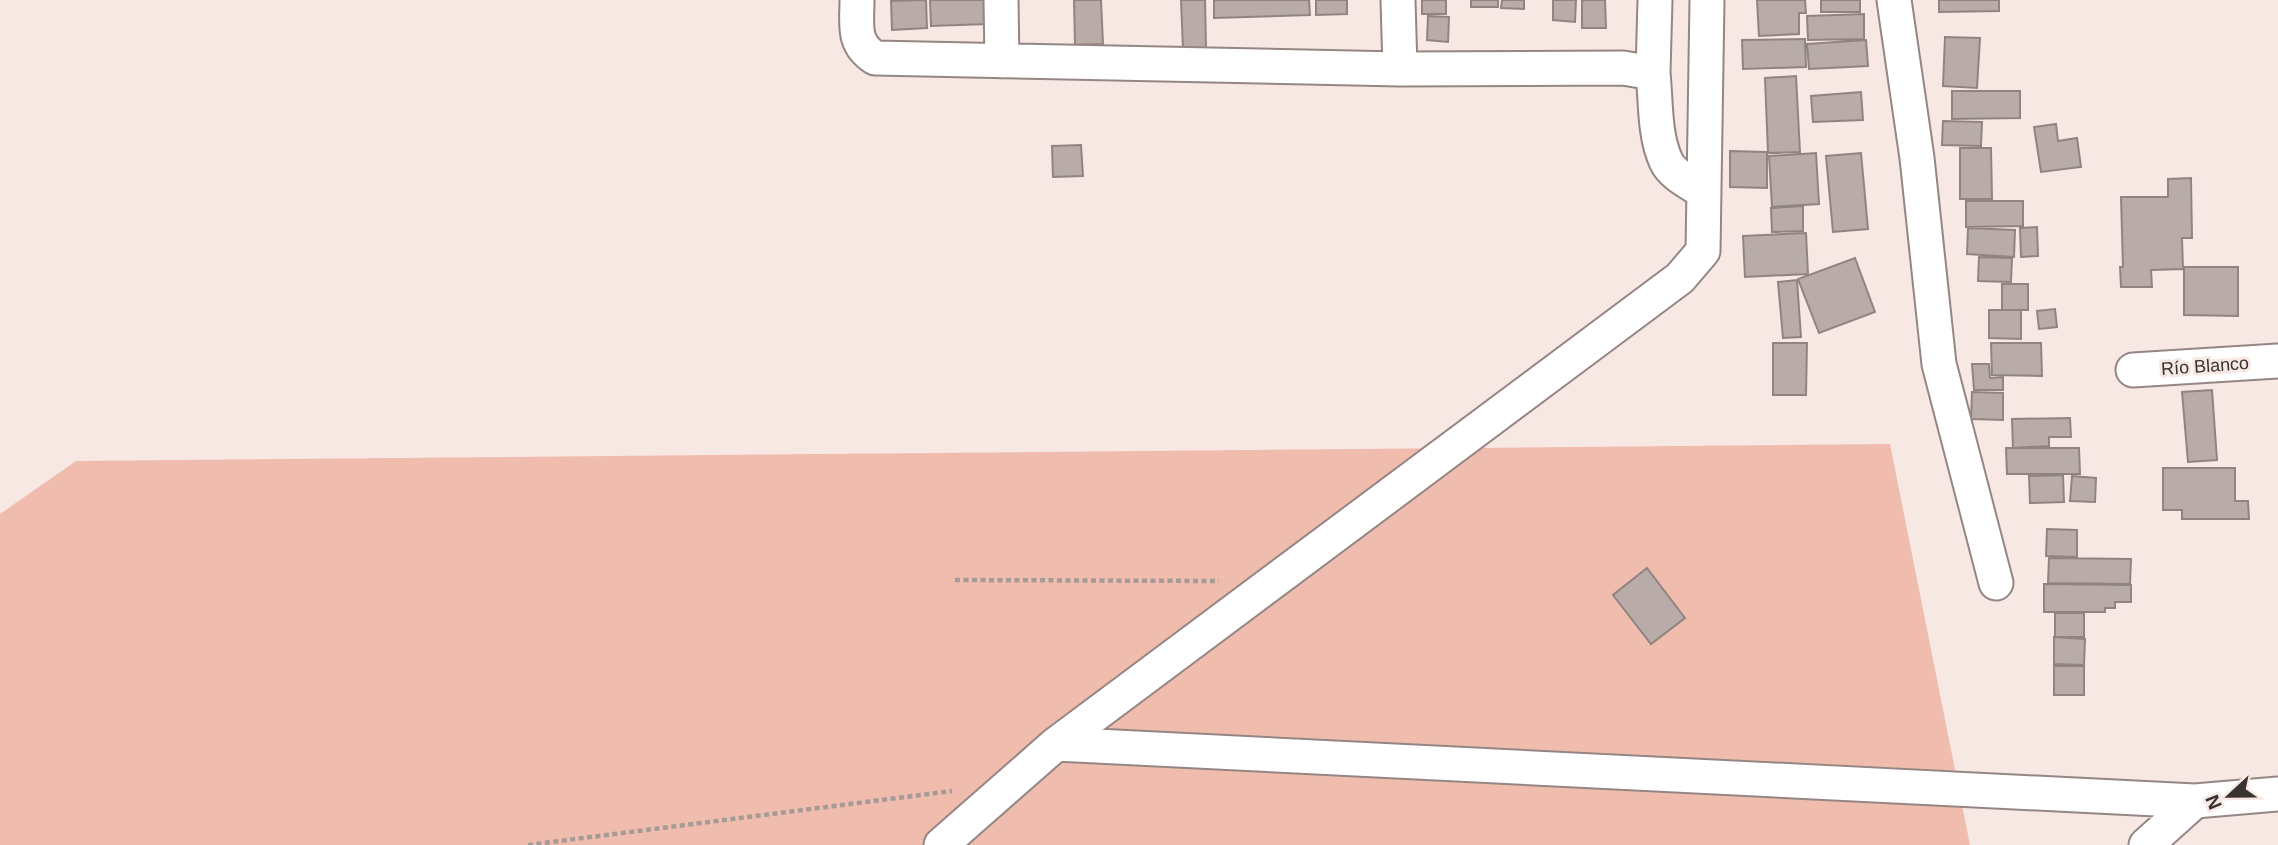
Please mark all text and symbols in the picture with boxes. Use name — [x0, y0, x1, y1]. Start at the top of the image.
street label: Río Blanco — [2160, 353, 2250, 379]
north arrow — [2194, 761, 2264, 831]
text: N — [2201, 792, 2226, 812]

